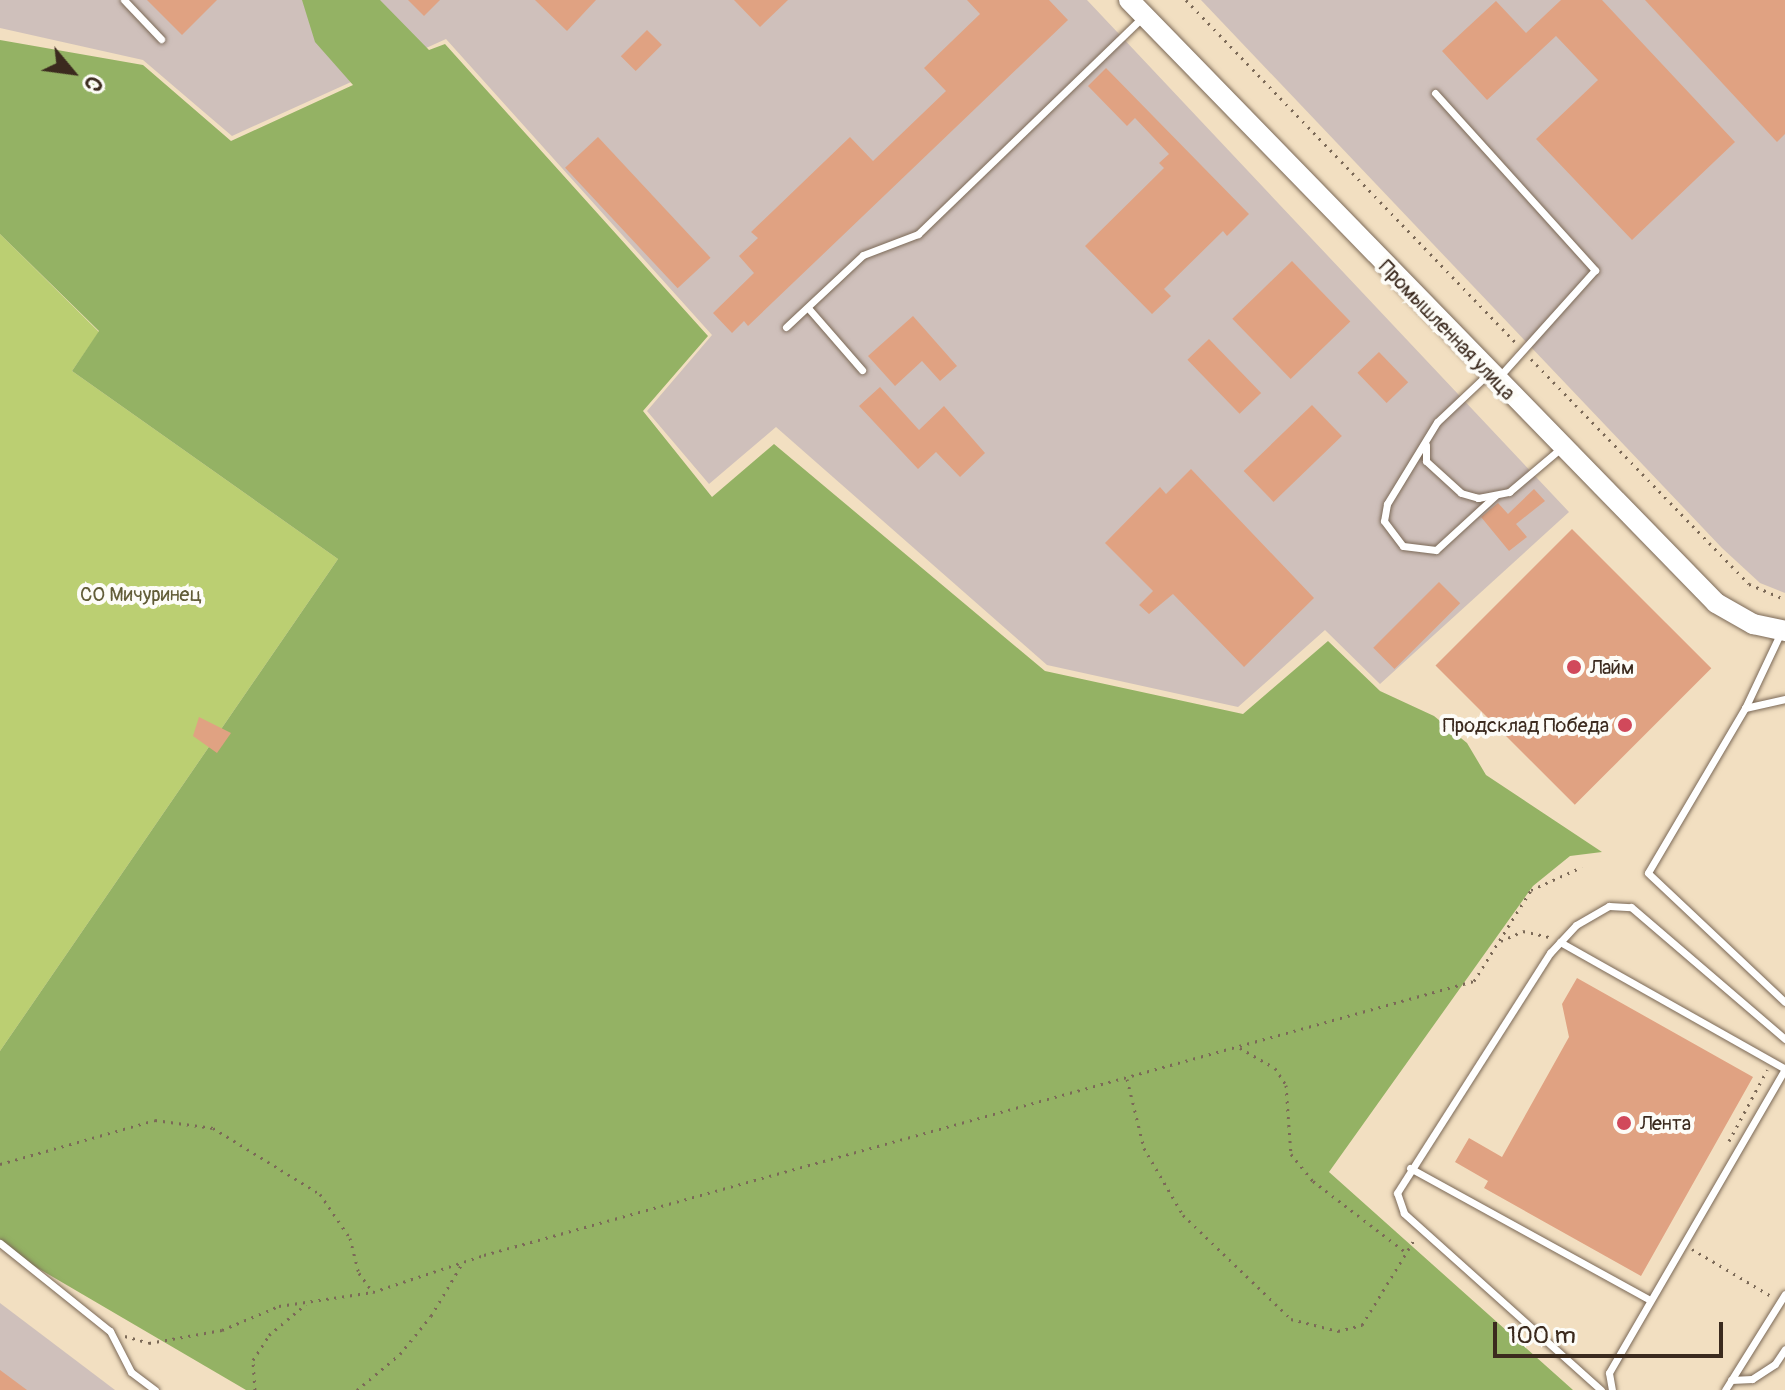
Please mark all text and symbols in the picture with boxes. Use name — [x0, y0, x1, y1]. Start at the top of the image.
north arrow — [32, 32, 112, 112]
text: С — [77, 71, 109, 96]
street label: Промышленная улица — [1374, 255, 1520, 405]
park label: СО Мичуринец — [80, 582, 202, 606]
place label: Лайм — [1590, 655, 1634, 679]
marker: Лайм — [1565, 658, 1583, 676]
place label: Продсклад Победа — [1443, 713, 1609, 737]
marker: Продсклад Победа — [1616, 716, 1634, 734]
place label: Лента — [1640, 1111, 1691, 1135]
marker: Лента — [1615, 1114, 1633, 1132]
scale bar — [1497, 1306, 1727, 1356]
text: 100 m — [1507, 1321, 1576, 1350]

